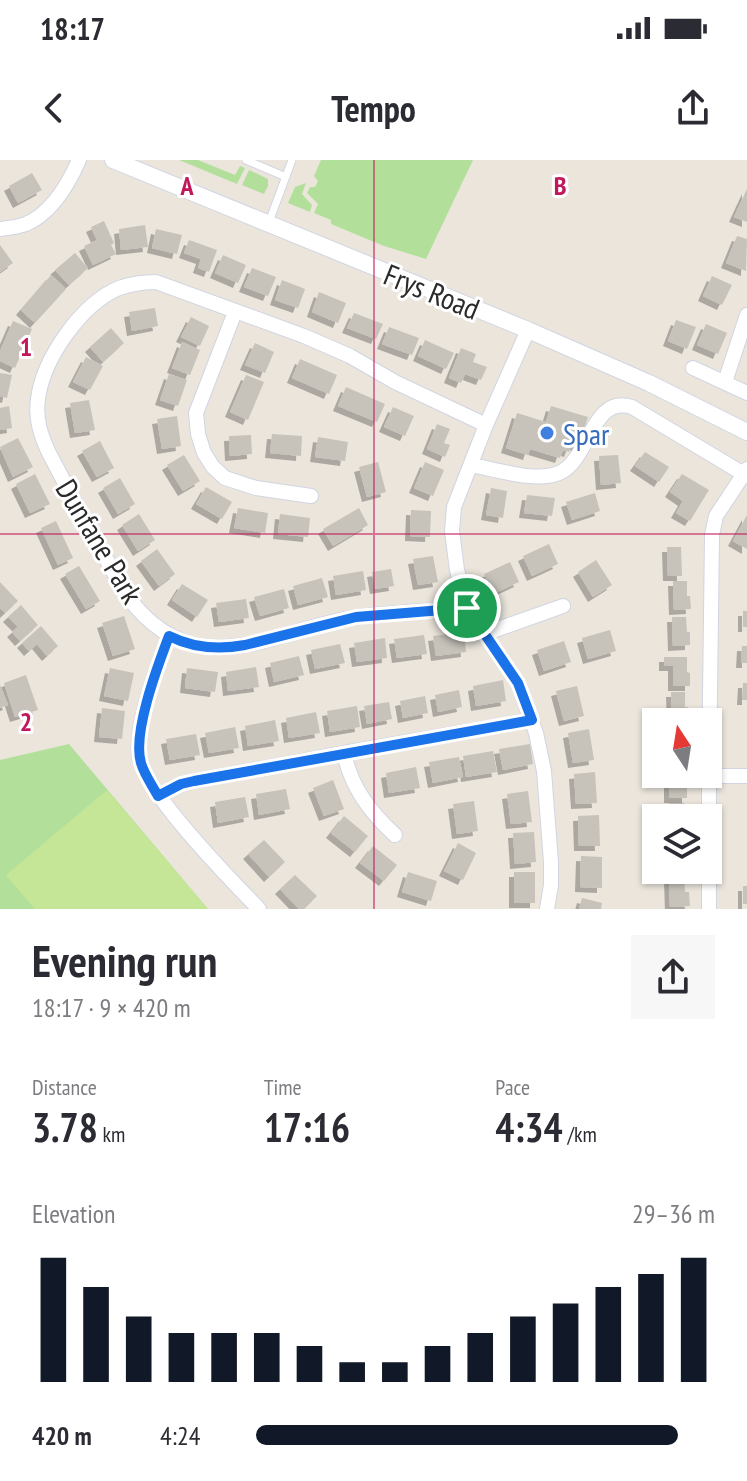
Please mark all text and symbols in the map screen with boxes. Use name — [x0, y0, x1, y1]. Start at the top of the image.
text: 18:17 — [40, 9, 105, 48]
text: Tempo — [331, 85, 416, 132]
icon: back — [32, 86, 76, 130]
icon: share — [671, 86, 715, 130]
text: A — [179, 169, 194, 202]
text: B — [554, 169, 567, 202]
street label: Frys Road — [379, 254, 485, 328]
text: 1 — [20, 330, 32, 363]
place label: Spar — [563, 414, 610, 453]
marker: Spar — [538, 424, 556, 442]
street label: Dunfane Park — [48, 472, 152, 611]
pin — [433, 574, 501, 642]
icon: arrive — [445, 586, 489, 630]
text: 2 — [20, 705, 32, 738]
north arrow — [642, 708, 722, 788]
map controls — [642, 708, 722, 884]
button: layers — [642, 804, 722, 884]
text: Evening run — [32, 932, 217, 989]
button: share — [631, 935, 715, 1019]
text: 18:17 · 9 × 420 m — [32, 991, 191, 1024]
text: Distance — [32, 1073, 97, 1101]
text: Time — [264, 1073, 302, 1101]
text: Pace — [495, 1073, 530, 1101]
text: 3.78 — [32, 1101, 98, 1153]
text: 17:16 — [264, 1101, 350, 1153]
text: 4:34 — [495, 1101, 563, 1153]
text: km — [98, 1120, 125, 1148]
text: /km — [563, 1120, 597, 1148]
text: Elevation — [32, 1197, 115, 1230]
text: 29–36 m — [632, 1197, 715, 1230]
text: 420 m — [32, 1419, 92, 1452]
text: 4:24 — [160, 1419, 200, 1452]

